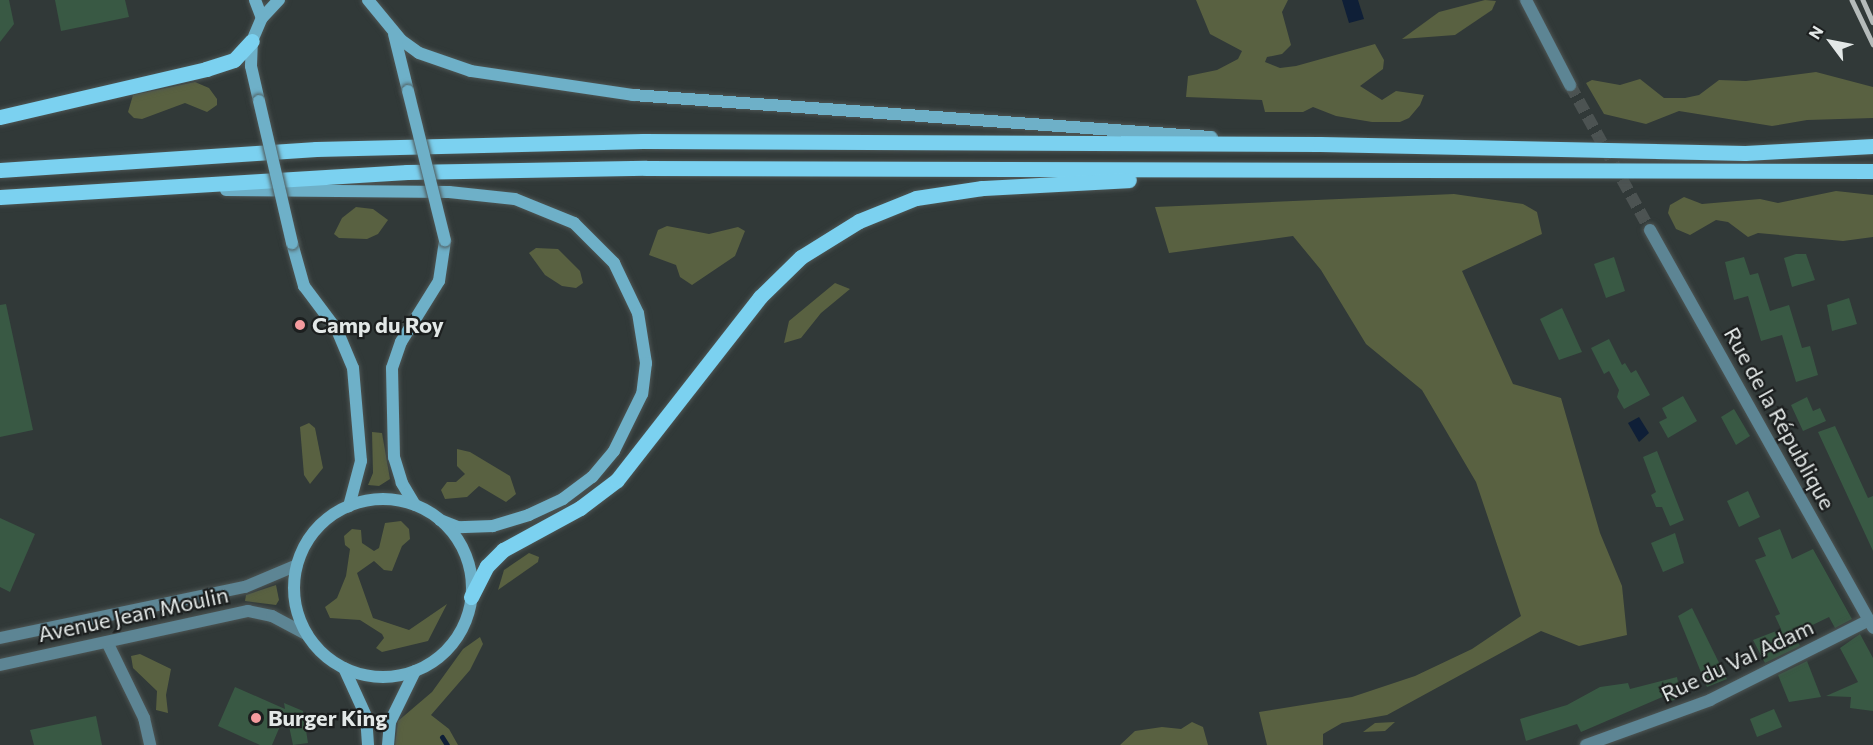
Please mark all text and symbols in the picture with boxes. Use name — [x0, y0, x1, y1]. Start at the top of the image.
north arrow — [1801, 12, 1861, 72]
text: N — [1804, 22, 1827, 42]
place label: Camp du Roy — [312, 312, 444, 338]
marker: Camp du Roy — [293, 318, 307, 332]
street label: Rue de la République — [1719, 322, 1841, 514]
street label: Avenue Jean Moulin — [35, 581, 231, 647]
street label: Rue du Val Adam — [1657, 613, 1817, 707]
place label: Burger King — [268, 705, 387, 731]
marker: Burger King — [249, 711, 263, 725]

